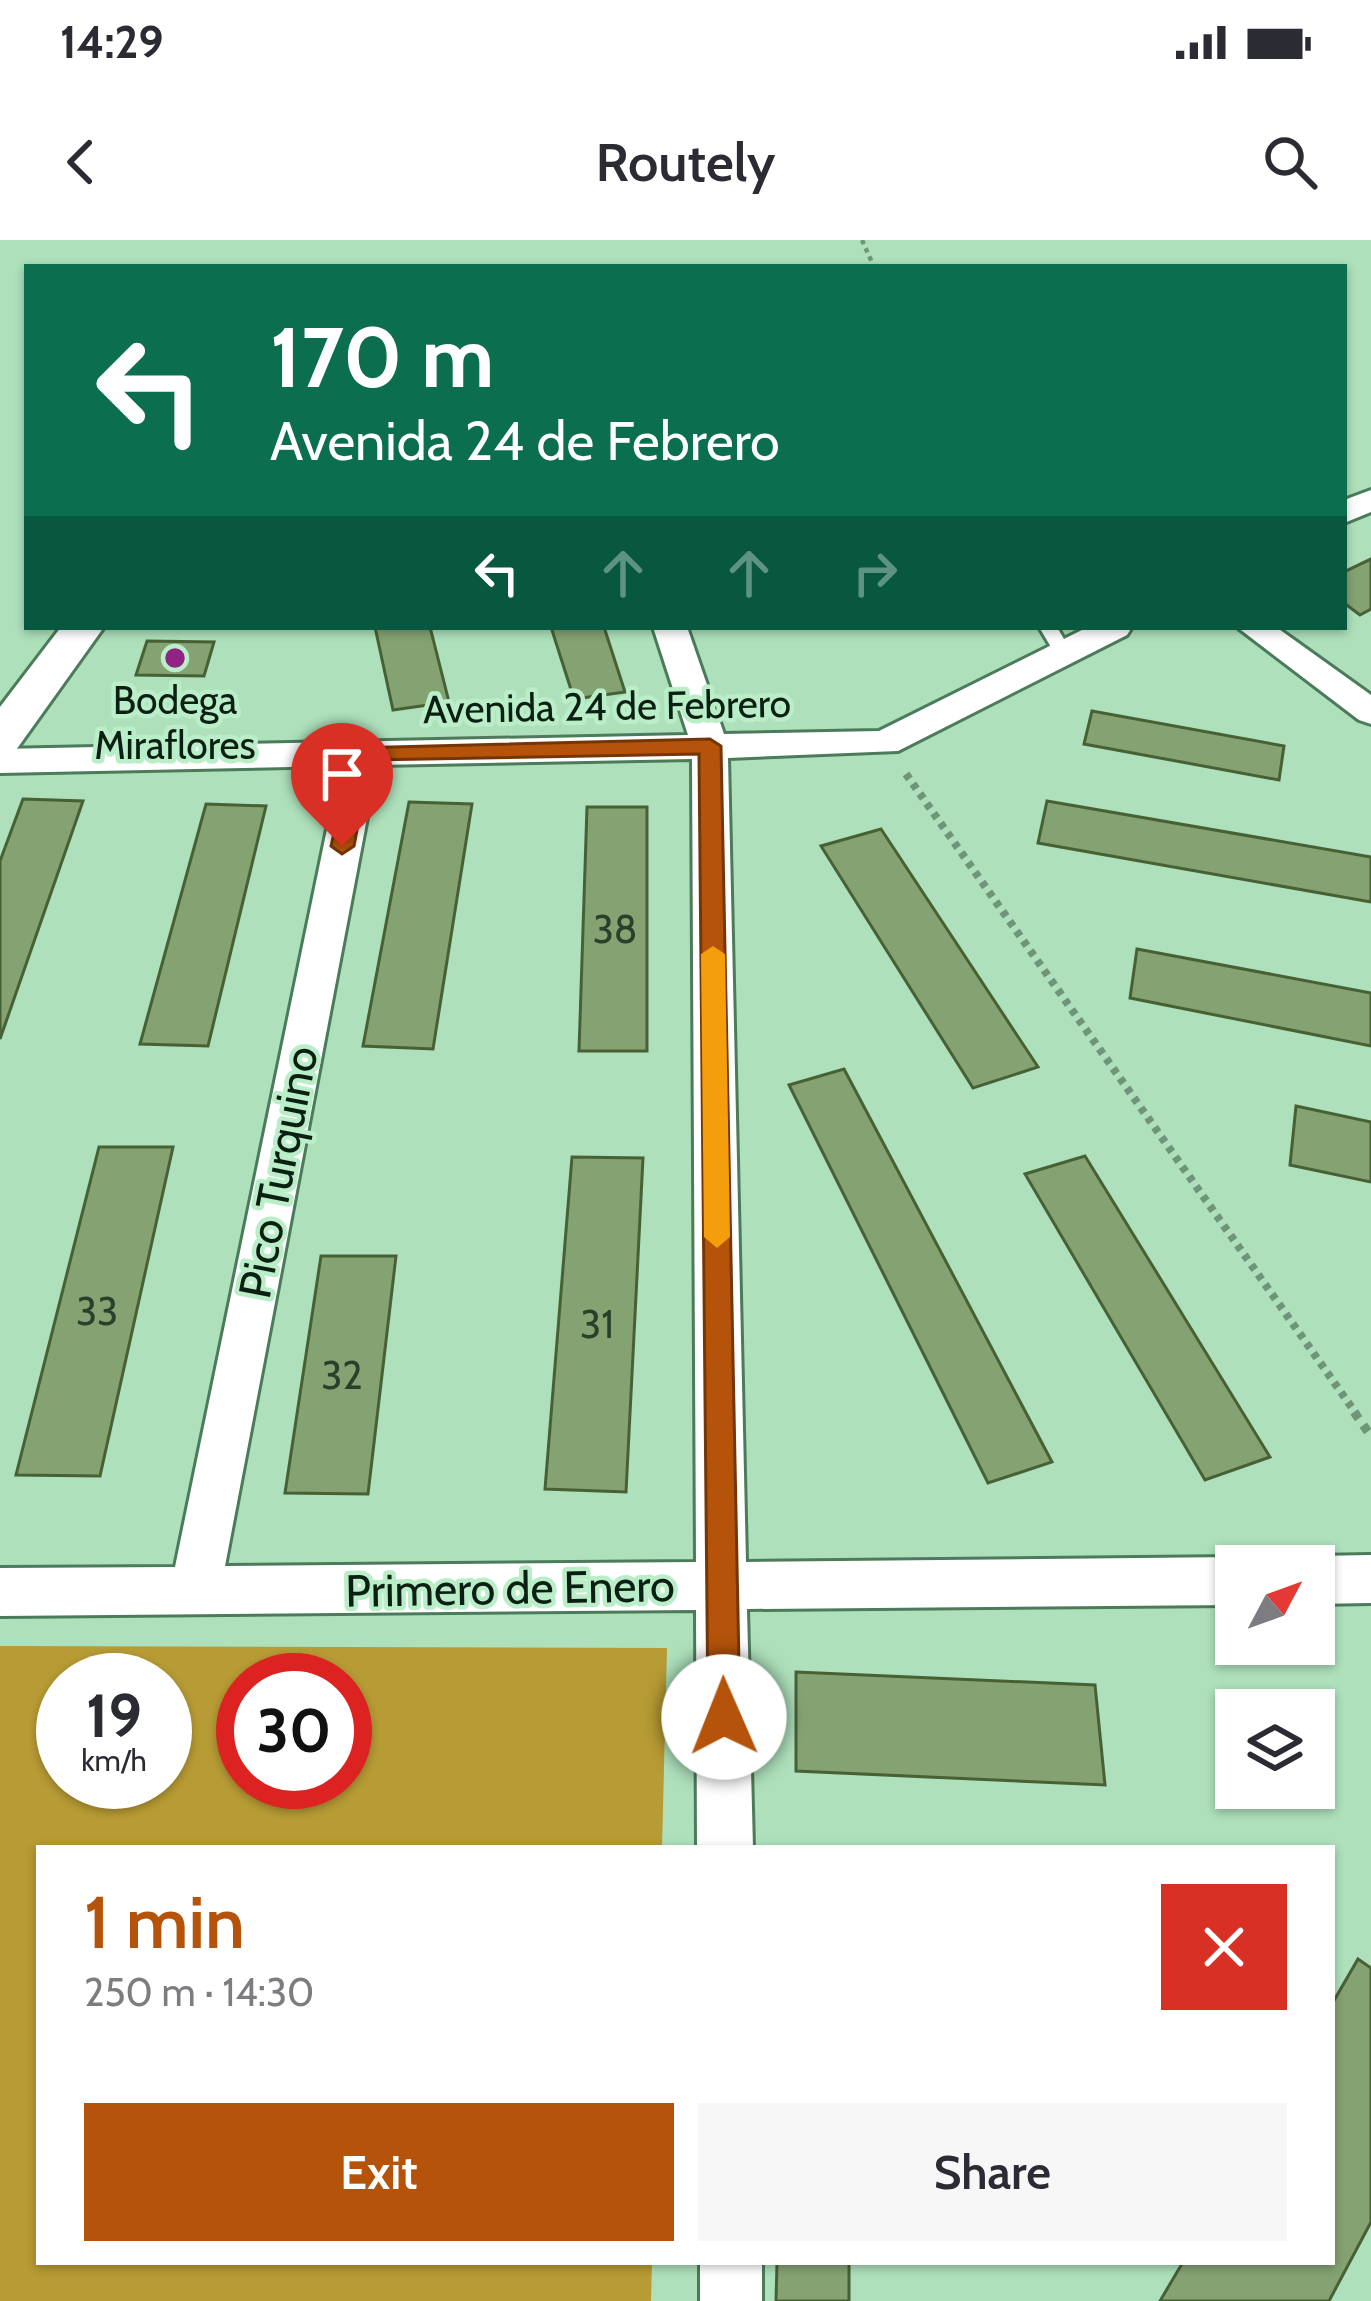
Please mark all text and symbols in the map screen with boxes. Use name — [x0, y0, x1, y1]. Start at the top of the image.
text: 14:29 — [60, 15, 164, 69]
icon: back — [48, 129, 114, 195]
text: Routely — [596, 129, 775, 195]
icon: search — [1257, 129, 1323, 195]
text: 170 m — [270, 306, 494, 408]
icon: left — [72, 312, 228, 468]
text: Avenida 24 de Febrero — [270, 408, 780, 474]
icon: left — [464, 540, 530, 606]
icon: ahead — [590, 540, 656, 606]
icon: ahead — [716, 540, 782, 606]
icon: right — [842, 540, 908, 606]
marker: Bodega Miraflores — [162, 645, 188, 671]
place label: Bodega Miraflores — [94, 676, 256, 769]
street label: Avenida 24 de Febrero — [423, 679, 791, 733]
pin — [291, 723, 393, 846]
icon: arrive — [309, 741, 375, 807]
house number: 38 — [593, 905, 637, 953]
street label: Pico Turquino — [227, 1041, 329, 1303]
house number: 33 — [76, 1287, 118, 1335]
house number: 31 — [580, 1300, 614, 1348]
house number: 32 — [321, 1351, 363, 1399]
north arrow — [1215, 1545, 1335, 1665]
map controls — [1215, 1545, 1335, 1809]
street label: Primero de Enero — [345, 1558, 675, 1618]
speed limit sign: 30 — [216, 1653, 372, 1809]
position arrow — [661, 1654, 787, 1780]
text: 19 — [86, 1679, 142, 1752]
button: layers — [1215, 1689, 1335, 1809]
text: km/h — [81, 1742, 147, 1779]
text: 1 min — [84, 1879, 245, 1966]
button: close — [1161, 1884, 1287, 2010]
text: 250 m · 14:30 — [84, 1968, 314, 2016]
button: Exit — [84, 2103, 674, 2241]
button: Share — [698, 2103, 1287, 2241]

